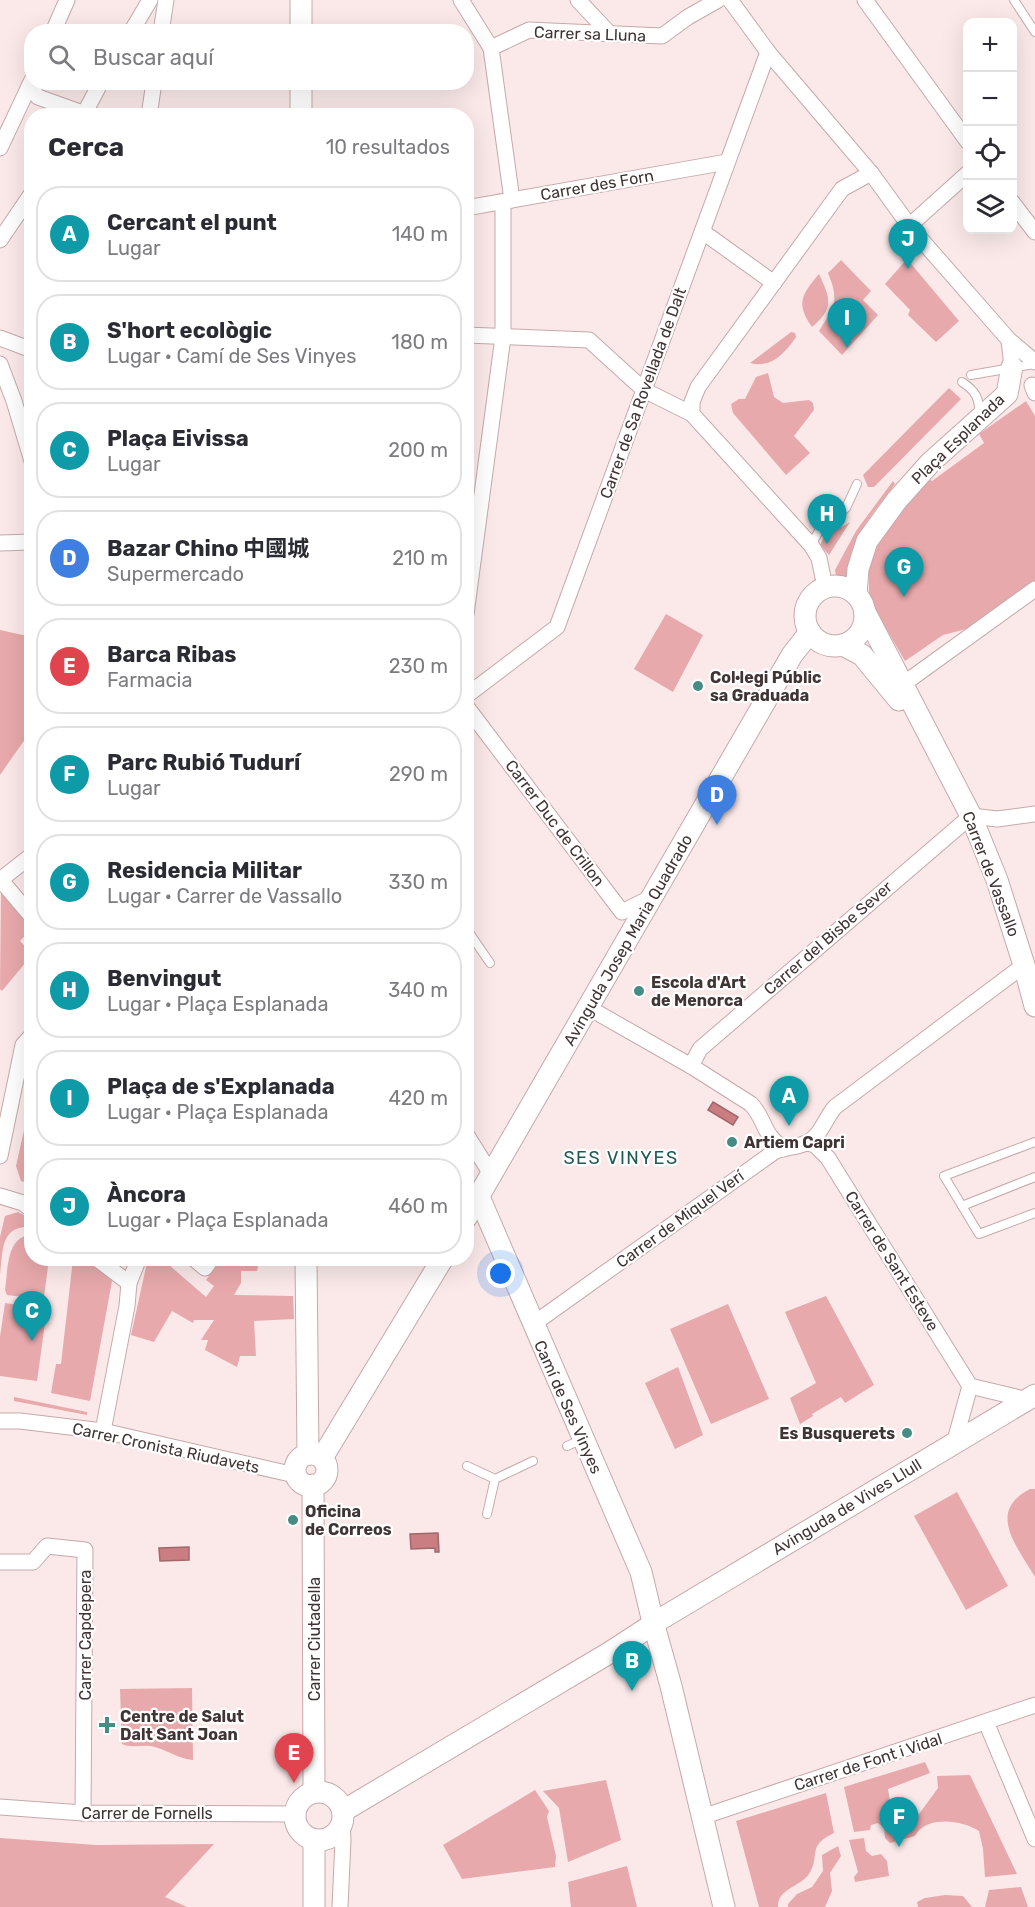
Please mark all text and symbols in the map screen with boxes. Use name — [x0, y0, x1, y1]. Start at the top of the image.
map controls — [963, 18, 1017, 234]
button: + — [963, 18, 1017, 72]
street label: Carrer sa Lluna — [534, 23, 646, 45]
search box — [24, 24, 474, 90]
icon: search — [45, 41, 78, 74]
text: Buscar aquí — [93, 44, 214, 71]
button: − — [963, 72, 1017, 126]
button: locate — [963, 126, 1017, 180]
text: Cerca — [48, 132, 124, 163]
text: 10 resultados — [326, 135, 450, 159]
street label: Carrer des Forn — [539, 166, 655, 204]
button: layers — [963, 180, 1017, 234]
text: Cercant el punt — [107, 209, 277, 236]
pin: J — [888, 220, 928, 269]
text: A — [62, 222, 77, 246]
text: 140 m — [392, 222, 448, 246]
text: Lugar — [107, 236, 161, 260]
street label: Carrer de Sa Rovellada de Dalt — [596, 285, 690, 501]
pin: I — [828, 298, 866, 348]
text: S'hort ecològic — [107, 317, 272, 344]
text: B — [62, 330, 77, 354]
text: 180 m — [391, 330, 448, 354]
text: Lugar · Camí de Ses Vinyes — [107, 344, 356, 368]
street label: Plaça Esplanada — [908, 390, 1008, 488]
text: Plaça Eivissa — [107, 425, 249, 452]
text: C — [62, 438, 77, 462]
text: 200 m — [388, 438, 448, 462]
text: Lugar — [107, 452, 161, 476]
pin: H — [808, 494, 846, 544]
text: Bazar Chino 中國城 — [107, 535, 309, 562]
text: D — [62, 546, 77, 570]
text: 210 m — [392, 546, 448, 570]
pin: G — [884, 548, 924, 597]
text: Supermercado — [107, 562, 244, 586]
text: Barca Ribas — [107, 641, 237, 668]
text: E — [63, 654, 76, 678]
text: 230 m — [389, 654, 448, 678]
text: Farmacia — [107, 668, 193, 692]
place label: Col·legi Públic sa Graduada — [710, 668, 822, 705]
marker: Col·legi Públic sa Graduada — [691, 679, 705, 693]
text: Parc Rubió Tudurí — [107, 749, 300, 776]
street label: Carrer Duc de Crillon — [501, 756, 609, 890]
text: F — [63, 762, 76, 786]
text: 290 m — [389, 762, 448, 786]
text: Lugar — [107, 776, 161, 800]
pin: D — [698, 776, 736, 825]
street label: Carrer de Vassallo — [958, 809, 1024, 939]
street label: Avinguda Josep Maria Quadrado — [560, 831, 696, 1049]
text: Residencia Militar — [107, 857, 302, 884]
text: G — [62, 870, 77, 894]
text: 330 m — [389, 870, 448, 894]
street label: Carrer del Bisbe Sever — [760, 877, 896, 999]
text: Lugar · Carrer de Vassallo — [107, 884, 342, 908]
text: Benvingut — [107, 965, 221, 992]
place label: Escola d'Art de Menorca — [651, 973, 746, 1010]
text: H — [62, 978, 77, 1002]
text: 340 m — [388, 978, 448, 1002]
marker: Escola d'Art de Menorca — [632, 984, 646, 998]
text: Lugar · Plaça Esplanada — [107, 992, 328, 1016]
text: Plaça de s'Explanada — [107, 1073, 335, 1100]
pin: A — [770, 1076, 808, 1126]
text: I — [66, 1086, 73, 1110]
text: 420 m — [388, 1086, 448, 1110]
text: Lugar · Plaça Esplanada — [107, 1100, 328, 1124]
place label: Artiem Capri — [744, 1133, 845, 1152]
marker: Artiem Capri — [725, 1135, 739, 1149]
district label: SES VINYES — [563, 1147, 679, 1169]
street label: Carrer de Miquel Verí — [612, 1166, 748, 1272]
text: Àncora — [107, 1181, 186, 1208]
street label: Carrer de Sant Esteve — [841, 1188, 943, 1334]
text: J — [63, 1194, 76, 1218]
text: 460 m — [388, 1194, 448, 1218]
text: Lugar · Plaça Esplanada — [107, 1208, 328, 1232]
your location — [486, 1259, 515, 1288]
pin: C — [12, 1292, 51, 1341]
street label: Camí de Ses Vinyes — [530, 1337, 606, 1477]
street label: Carrer Cronista Riudavets — [71, 1419, 261, 1477]
place label: Es Busquerets — [779, 1424, 895, 1443]
marker: Es Busquerets — [900, 1426, 914, 1440]
street label: Avinguda de Vives Llull — [769, 1455, 925, 1559]
place label: Oficina de Correos — [305, 1502, 392, 1539]
marker: Oficina de Correos — [286, 1513, 300, 1527]
street label: Carrer Capdepera — [76, 1570, 95, 1700]
street label: Carrer Ciutadella — [305, 1577, 324, 1701]
pin: B — [612, 1642, 652, 1691]
place label: Centre de Salut Dalt Sant Joan — [120, 1707, 244, 1744]
marker: Centre de Salut Dalt Sant Joan — [98, 1716, 116, 1734]
street label: Carrer de Font i Vidal — [792, 1729, 944, 1795]
pin: E — [274, 1734, 314, 1783]
pin: F — [880, 1798, 918, 1847]
street label: Carrer de Fornells — [81, 1804, 213, 1823]

